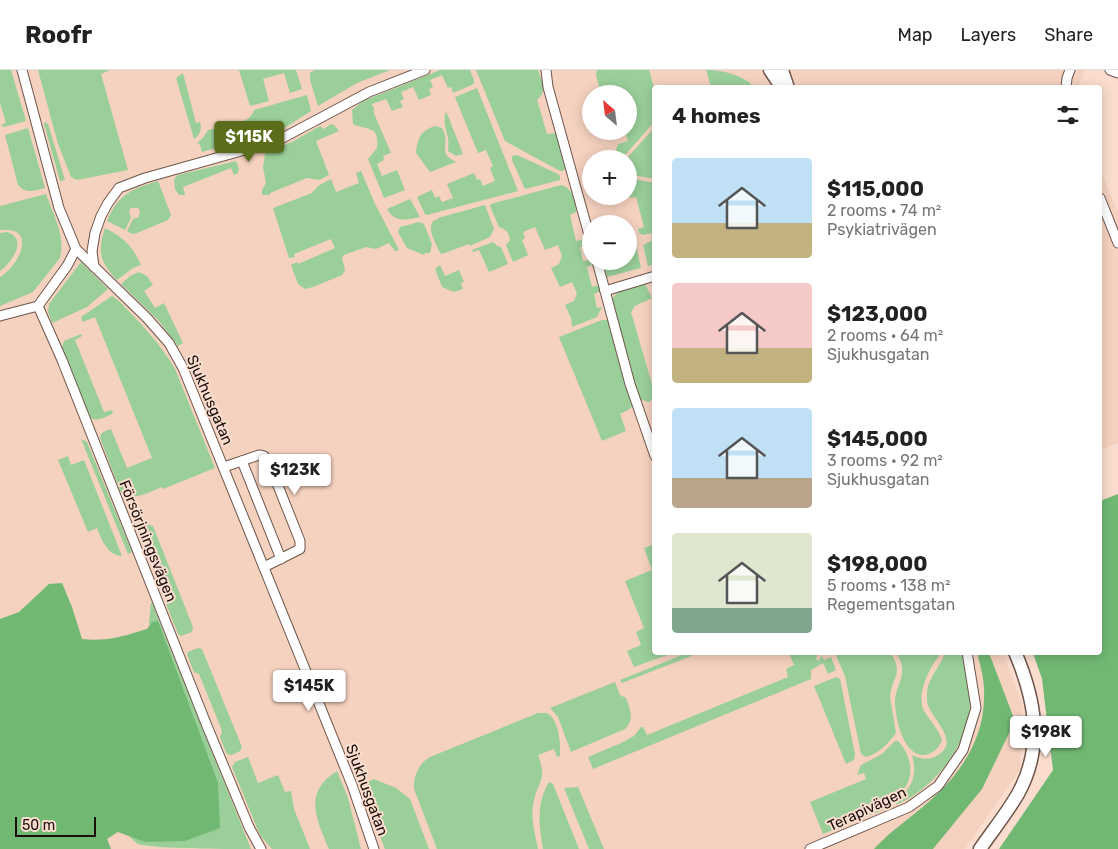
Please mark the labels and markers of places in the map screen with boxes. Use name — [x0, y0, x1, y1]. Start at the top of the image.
pin: $115K — [214, 121, 284, 163]
pin: $123K — [260, 454, 330, 496]
pin: $145K — [274, 670, 344, 712]
pin: $198K — [1011, 716, 1081, 758]

